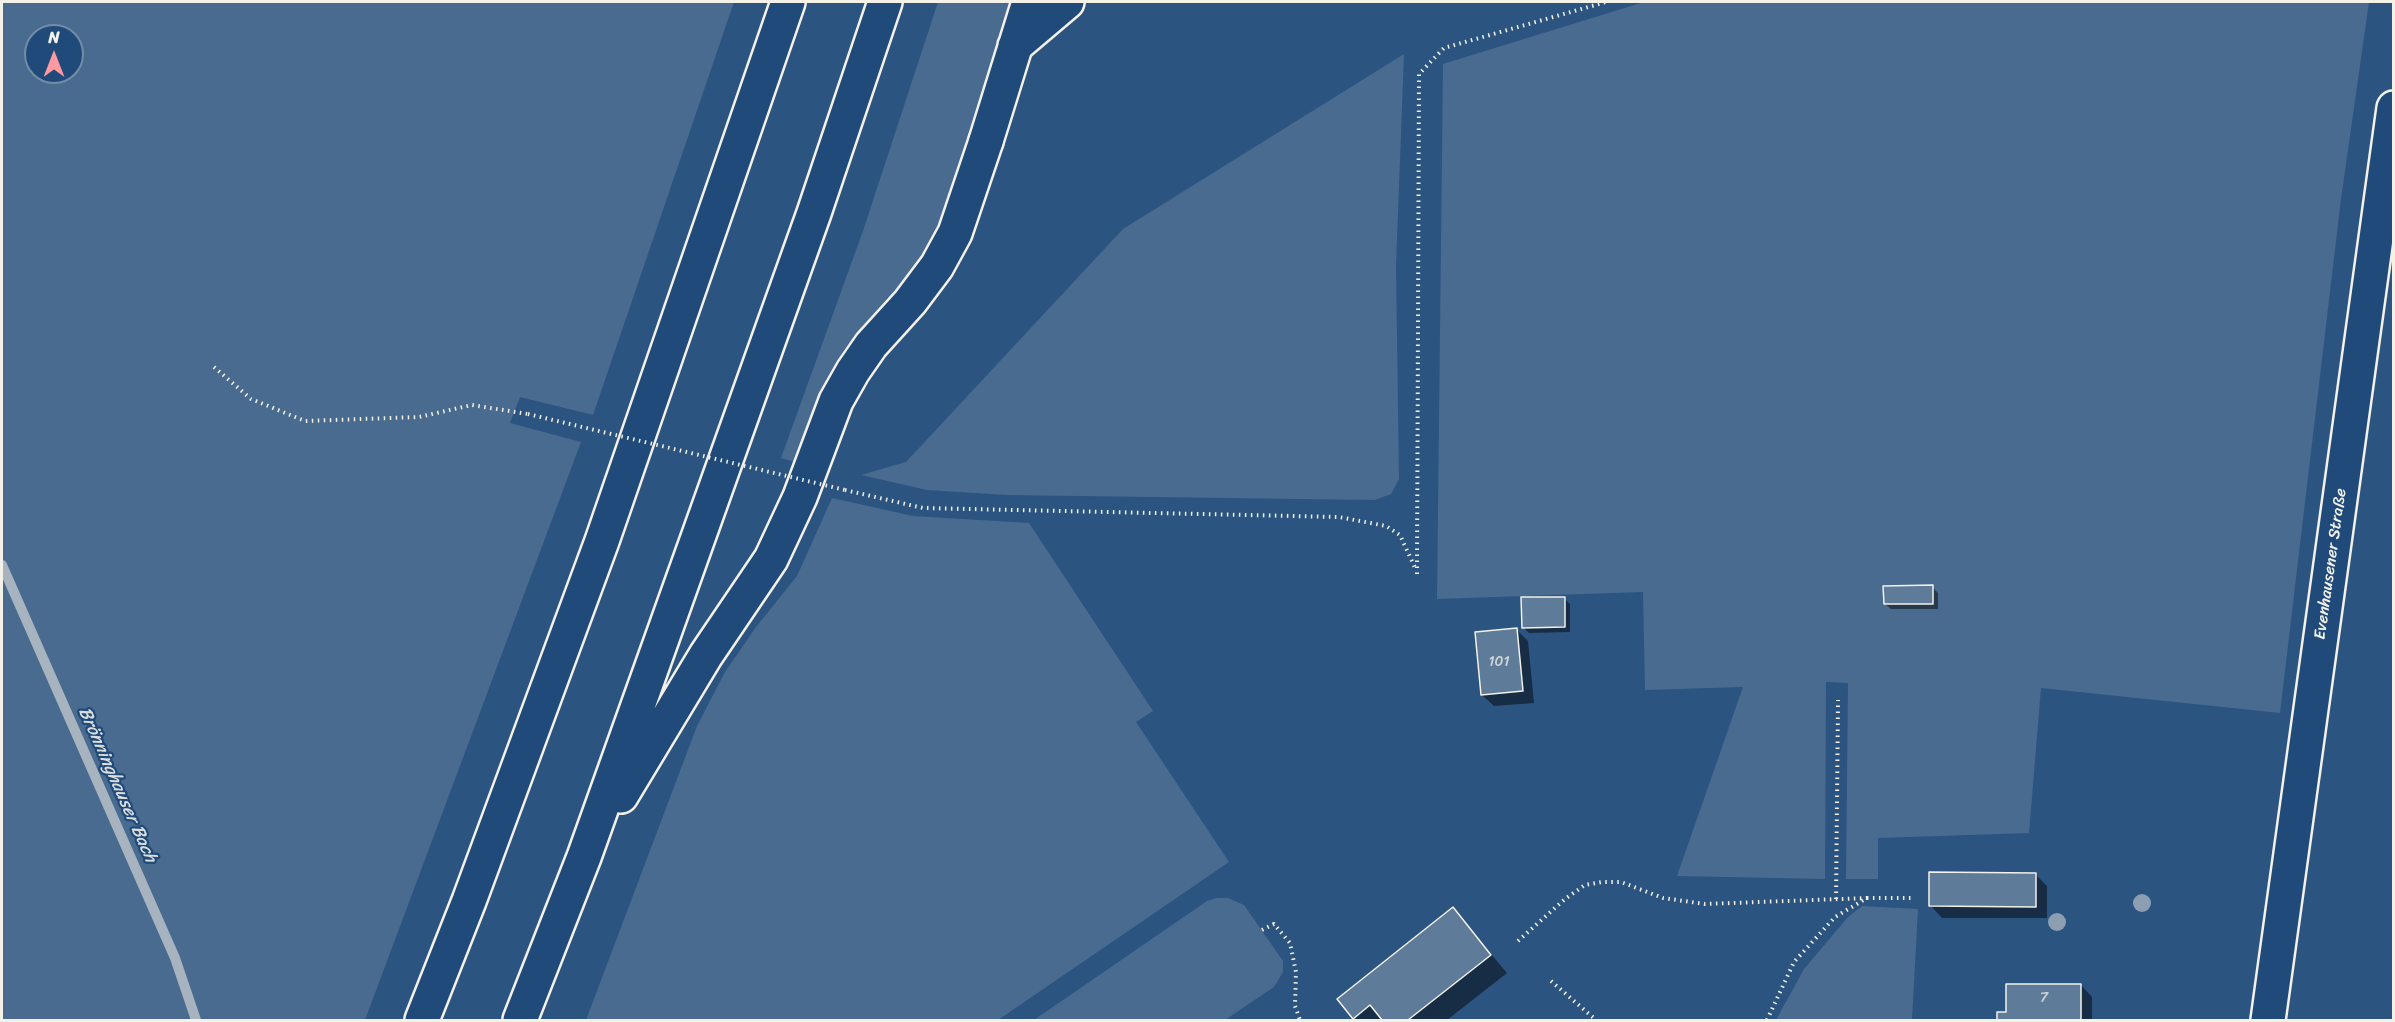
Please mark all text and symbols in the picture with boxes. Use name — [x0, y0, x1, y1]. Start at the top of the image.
text: N — [48, 23, 60, 52]
north arrow — [24, 24, 84, 84]
street label: Evenhausener Straße — [2311, 487, 2351, 641]
house number: 101 — [1489, 654, 1509, 670]
water label: Brönninghauser Bach — [73, 704, 161, 866]
house number: 7 — [2040, 990, 2048, 1006]

